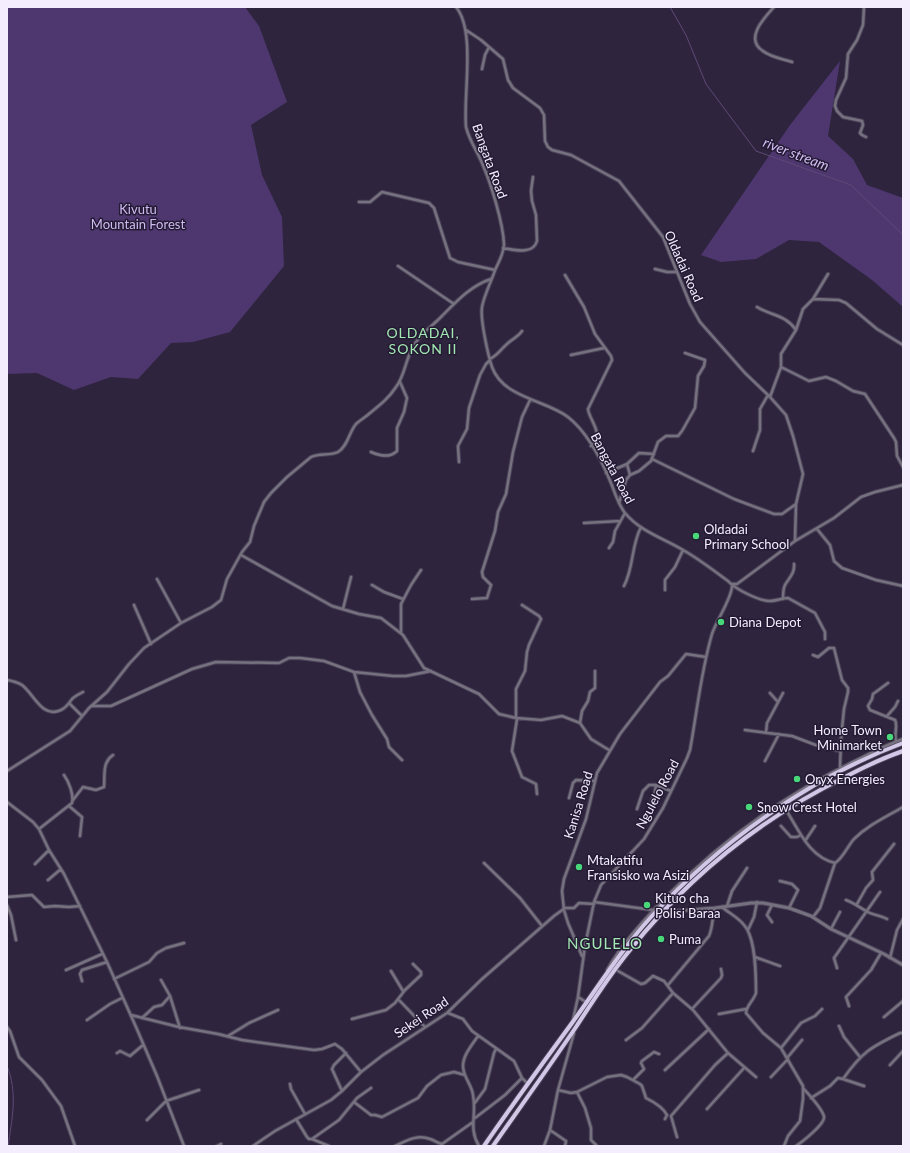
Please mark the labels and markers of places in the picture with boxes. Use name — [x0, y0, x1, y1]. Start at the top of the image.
place label: Oldadai Primary School — [704, 521, 789, 552]
marker: Oldadai Primary School — [691, 531, 701, 541]
place label: Diana Depot — [729, 614, 802, 630]
marker: Diana Depot — [716, 617, 726, 627]
place label: Home Town Minimarket — [814, 722, 882, 753]
marker: Home Town Minimarket — [885, 732, 895, 742]
place label: Oryx Energies — [805, 771, 885, 787]
marker: Oryx Energies — [792, 774, 802, 784]
place label: Snow Crest Hotel — [757, 799, 857, 815]
marker: Snow Crest Hotel — [744, 802, 754, 812]
place label: Mtakatifu Fransisko wa Asizi — [587, 852, 689, 883]
marker: Mtakatifu Fransisko wa Asizi — [574, 862, 584, 872]
place label: Kituo cha Polisi Baraa — [655, 890, 720, 921]
marker: Kituo cha Polisi Baraa — [642, 900, 652, 910]
place label: Puma — [669, 931, 701, 947]
marker: Puma — [656, 934, 666, 944]

